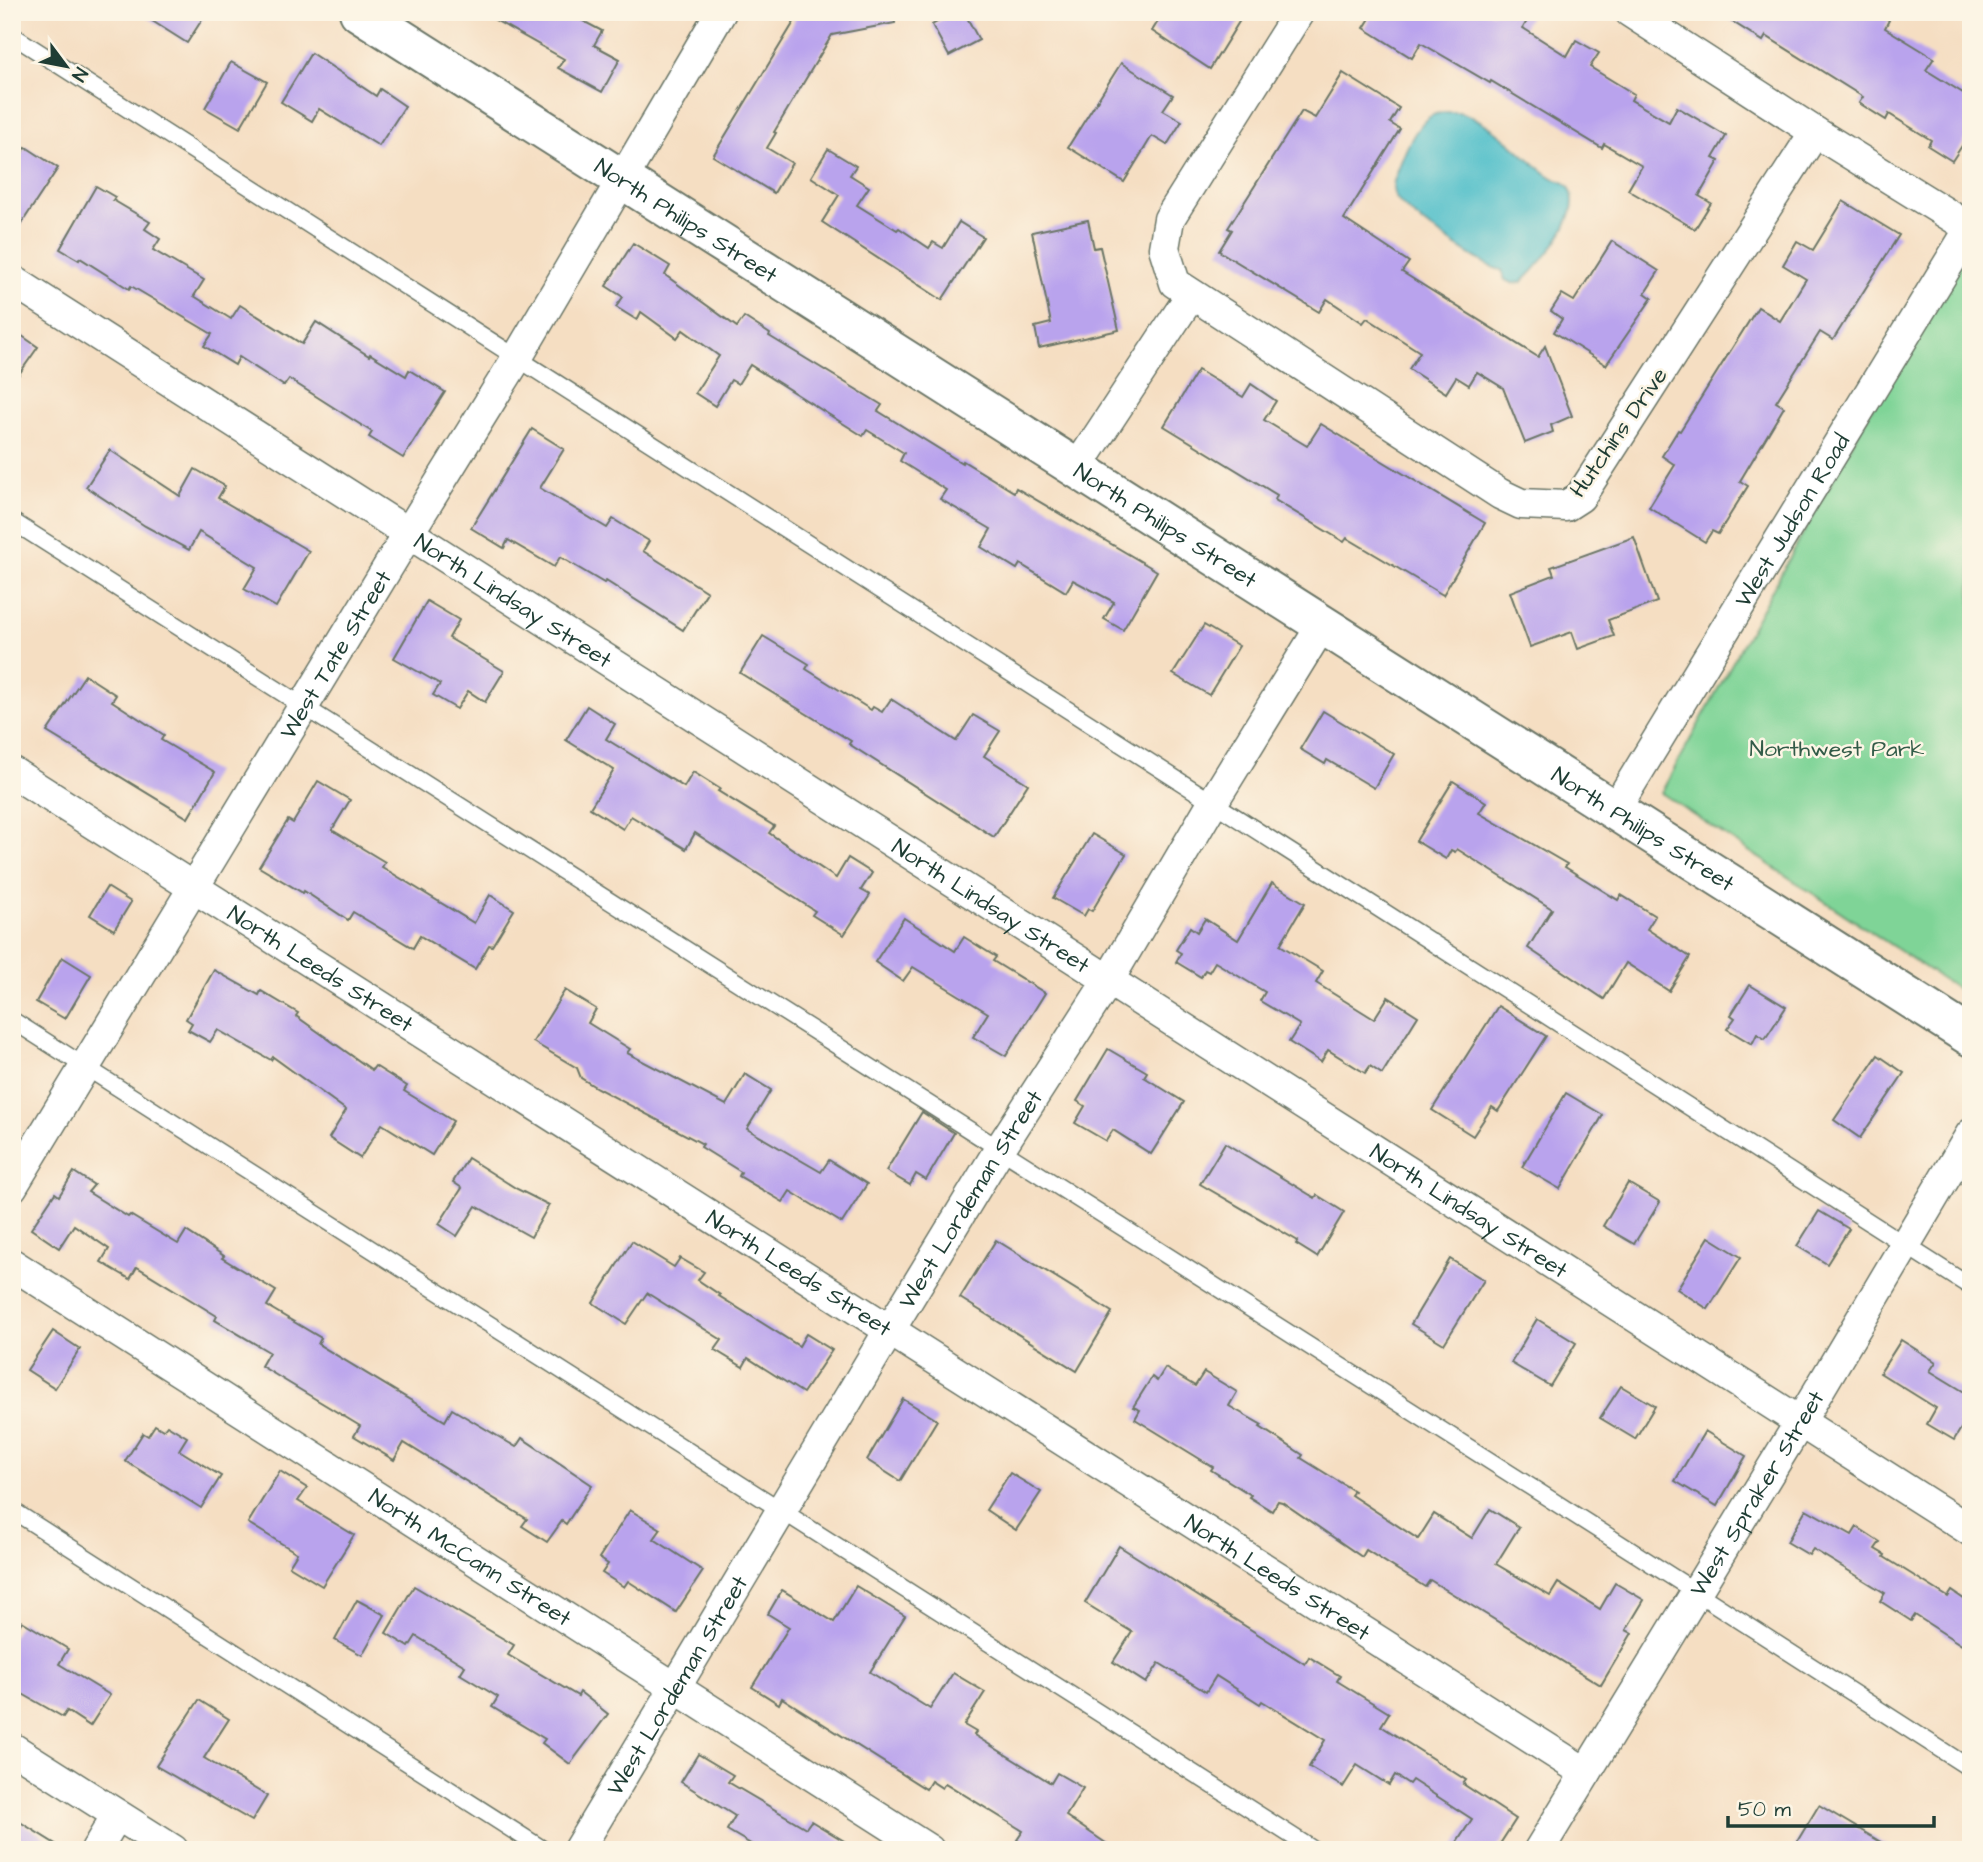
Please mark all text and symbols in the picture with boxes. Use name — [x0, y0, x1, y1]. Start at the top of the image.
north arrow — [32, 32, 102, 102]
text: N — [64, 62, 94, 86]
street label: North Philips Street — [588, 151, 784, 292]
street label: Hutchins Drive — [1562, 361, 1676, 504]
street label: West Judson Road — [1727, 428, 1858, 613]
street label: North Philips Street — [1067, 456, 1263, 596]
street label: North Lindsay Street — [408, 526, 619, 677]
street label: West Tate Street — [272, 564, 400, 745]
park label: Northwest Park — [1749, 733, 1925, 765]
street label: North Philips Street — [1545, 759, 1741, 900]
street label: North Lindsay Street — [886, 831, 1096, 982]
street label: North Leeds Street — [221, 898, 420, 1041]
street label: West Lordeman Street — [891, 1083, 1051, 1315]
street label: North Lindsay Street — [1364, 1136, 1574, 1287]
street label: North Leeds Street — [700, 1202, 898, 1345]
street label: West Spraker Street — [1682, 1384, 1833, 1603]
street label: North McCann Street — [362, 1481, 578, 1635]
street label: North Leeds Street — [1178, 1507, 1377, 1649]
street label: West Lordeman Street — [599, 1569, 756, 1802]
scale bar — [1728, 1785, 1934, 1829]
text: 50 m — [1738, 1795, 1792, 1824]

